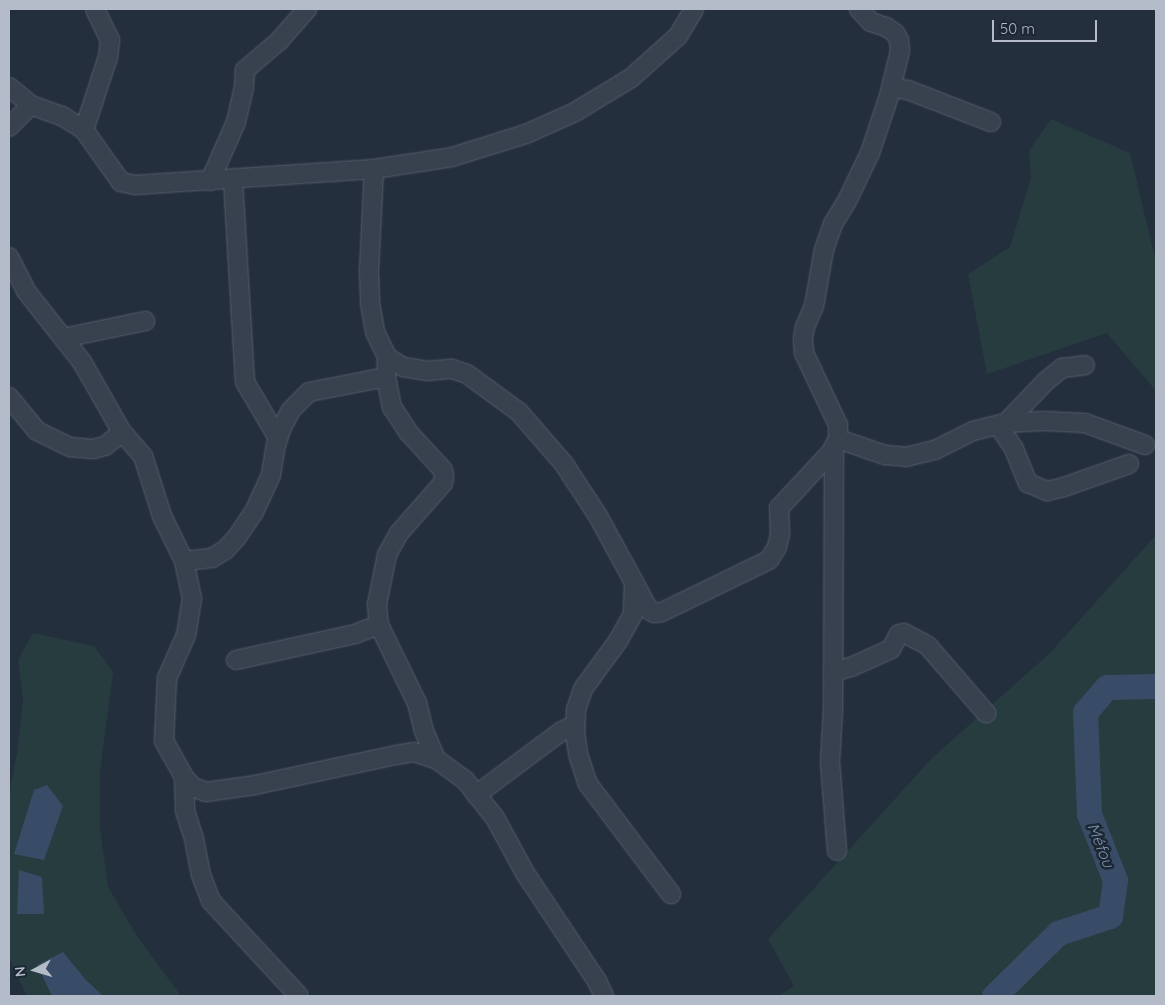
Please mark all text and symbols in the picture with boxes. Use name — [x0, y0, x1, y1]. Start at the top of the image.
scale bar — [995, 10, 1100, 42]
text: 50 m — [1000, 19, 1035, 38]
water label: Méfou — [1083, 820, 1119, 870]
north arrow — [10, 945, 60, 995]
text: N — [11, 966, 30, 978]

